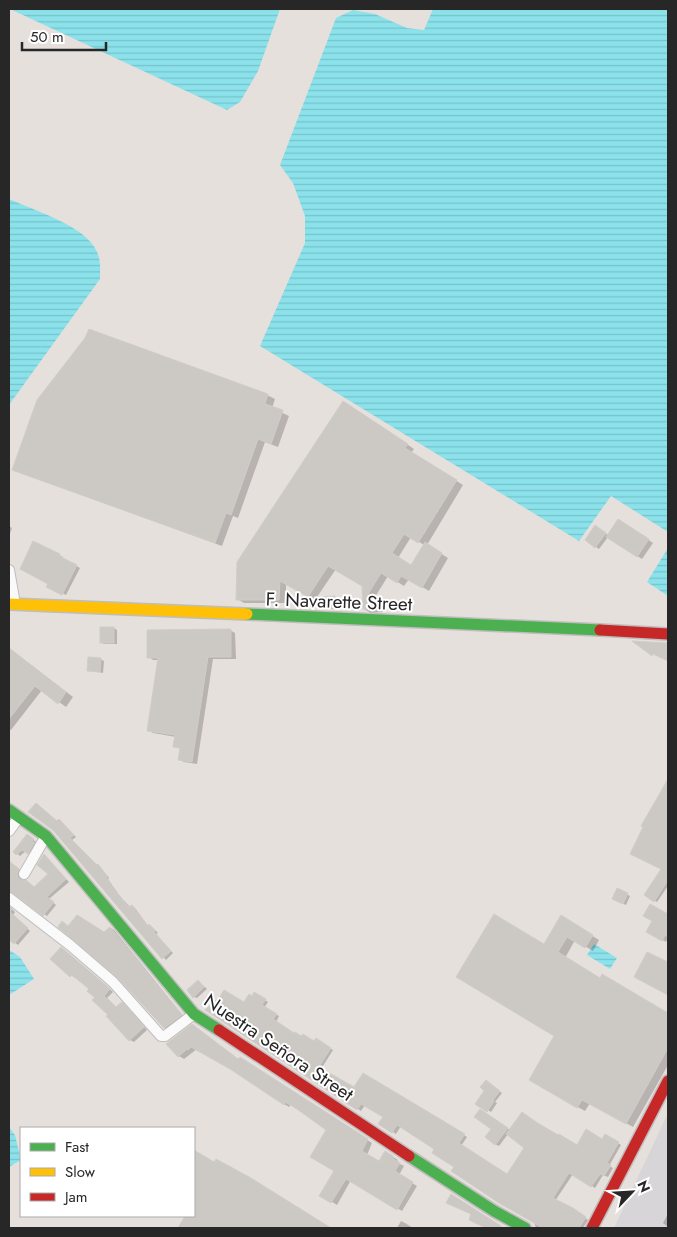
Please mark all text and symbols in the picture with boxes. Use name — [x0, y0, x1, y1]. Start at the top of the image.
scale bar — [22, 20, 106, 52]
text: 50 m — [30, 26, 64, 48]
street label: F. Navarette Street — [265, 585, 413, 618]
street label: Nuestra Señora Street — [199, 987, 359, 1108]
legend — [20, 1127, 195, 1217]
text: Fast — [65, 1136, 89, 1158]
text: Slow — [65, 1161, 96, 1183]
north arrow — [607, 1167, 657, 1217]
text: N — [632, 1177, 655, 1196]
text: Jam — [63, 1186, 88, 1208]

